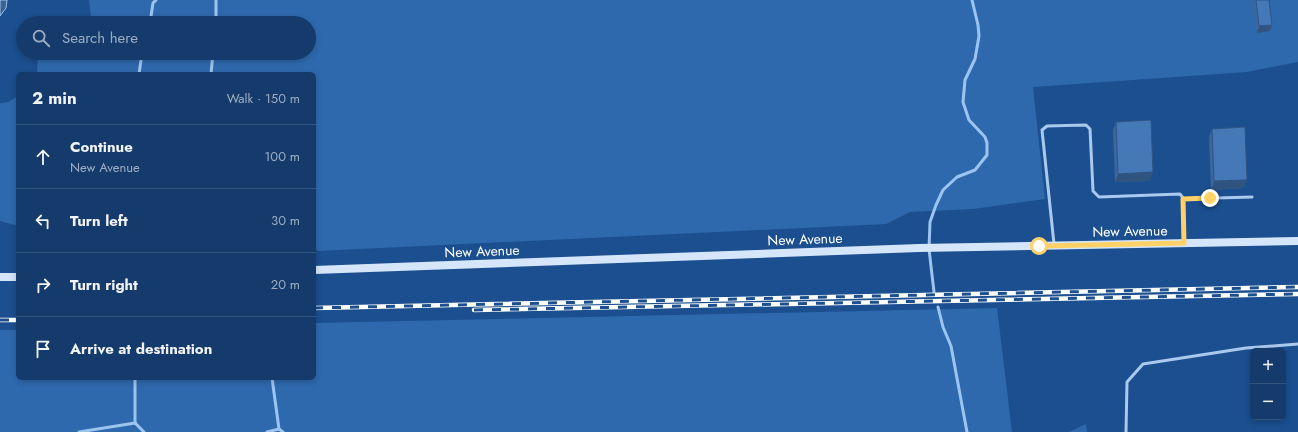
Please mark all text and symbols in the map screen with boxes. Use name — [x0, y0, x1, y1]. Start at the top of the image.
search box — [16, 16, 316, 60]
icon: search — [30, 27, 52, 49]
text: Search here — [62, 27, 138, 49]
text: 2 min — [32, 86, 77, 110]
text: Walk · 150 m — [227, 89, 300, 108]
text: Continue — [70, 136, 133, 158]
icon: ahead — [32, 146, 54, 168]
text: 100 m — [265, 147, 300, 166]
text: New Avenue — [70, 158, 140, 177]
route end — [1201, 189, 1219, 207]
icon: left — [32, 210, 54, 232]
text: Turn left — [70, 210, 128, 232]
text: 30 m — [271, 211, 300, 230]
street label: New Avenue — [1092, 220, 1168, 242]
street label: New Avenue — [767, 228, 843, 250]
route start — [1030, 237, 1048, 255]
street label: New Avenue — [444, 240, 520, 262]
icon: right — [32, 274, 54, 296]
text: Turn right — [70, 274, 138, 296]
text: 20 m — [271, 275, 300, 294]
icon: arrive — [32, 338, 54, 360]
text: Arrive at destination — [70, 338, 212, 360]
map controls — [1250, 348, 1286, 420]
button: + — [1250, 348, 1286, 384]
button: − — [1250, 384, 1286, 420]

